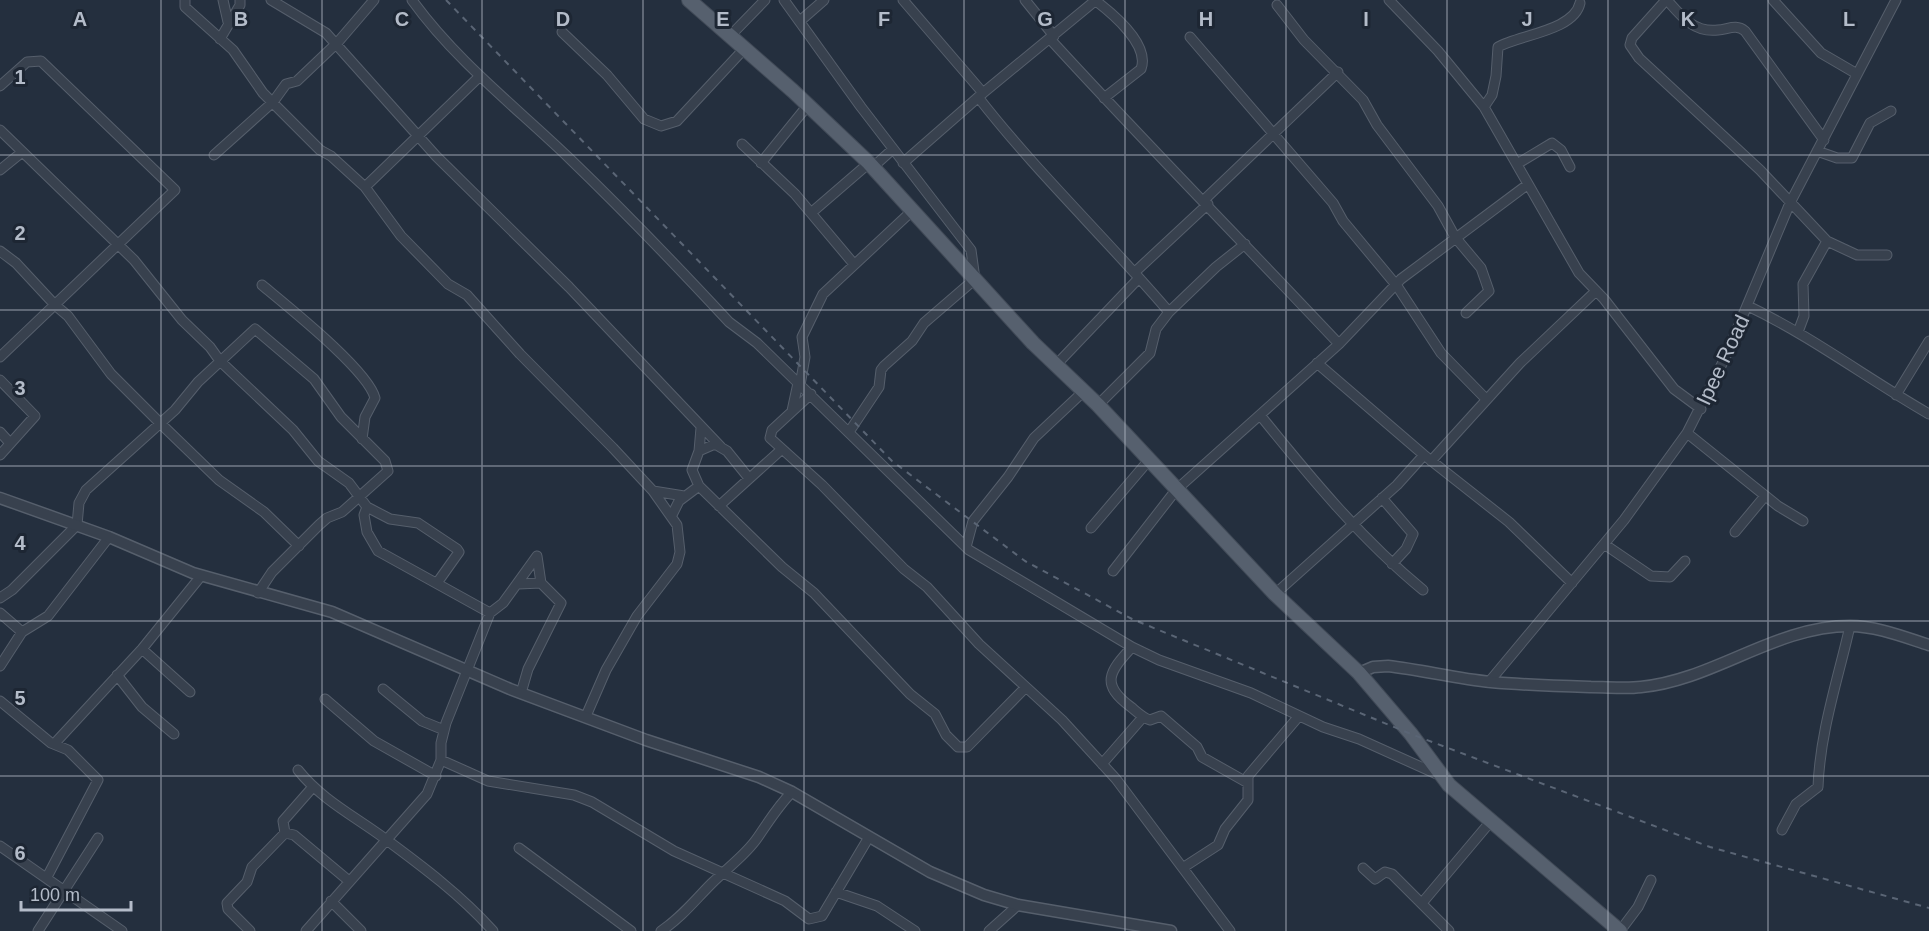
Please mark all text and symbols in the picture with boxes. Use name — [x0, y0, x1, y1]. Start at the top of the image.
text: A — [73, 8, 87, 30]
text: B — [234, 8, 248, 30]
text: C — [395, 8, 409, 30]
text: D — [556, 8, 570, 30]
text: E — [716, 8, 730, 30]
text: F — [878, 8, 890, 30]
text: G — [1037, 8, 1053, 30]
text: H — [1199, 8, 1213, 30]
text: I — [1363, 8, 1369, 30]
text: J — [1521, 8, 1533, 30]
text: K — [1681, 8, 1696, 30]
text: L — [1843, 8, 1855, 30]
text: 1 — [14, 66, 26, 88]
text: 2 — [14, 222, 26, 244]
street label: Ipee Road — [1692, 311, 1753, 409]
text: 3 — [14, 377, 26, 399]
text: 4 — [14, 532, 26, 554]
text: 5 — [14, 687, 26, 709]
text: 6 — [14, 842, 26, 864]
scale bar — [21, 874, 130, 912]
text: 100 m — [30, 885, 80, 905]

